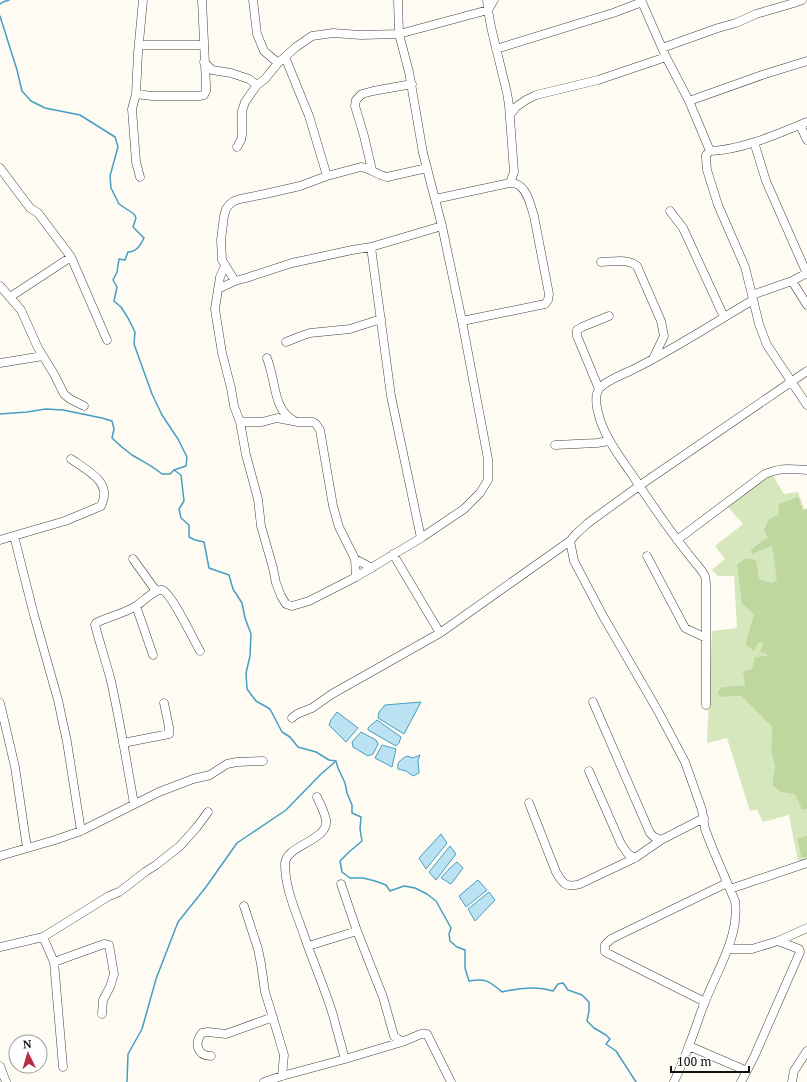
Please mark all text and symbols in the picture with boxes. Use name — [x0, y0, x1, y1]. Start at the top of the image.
north arrow — [8, 1034, 48, 1074]
text: N — [22, 1036, 32, 1051]
scale bar — [671, 1048, 749, 1074]
text: 100 m — [677, 1053, 712, 1070]

